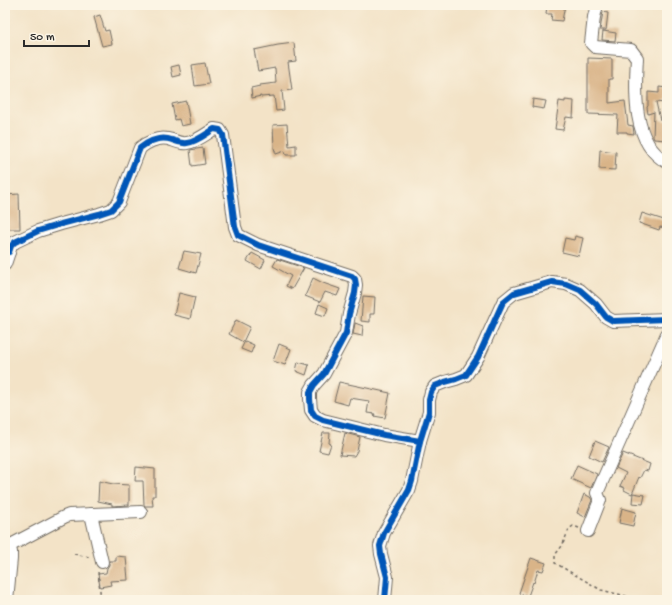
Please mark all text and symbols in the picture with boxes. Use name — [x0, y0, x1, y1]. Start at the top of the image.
scale bar — [24, 22, 89, 48]
text: 50 m — [30, 31, 55, 45]

